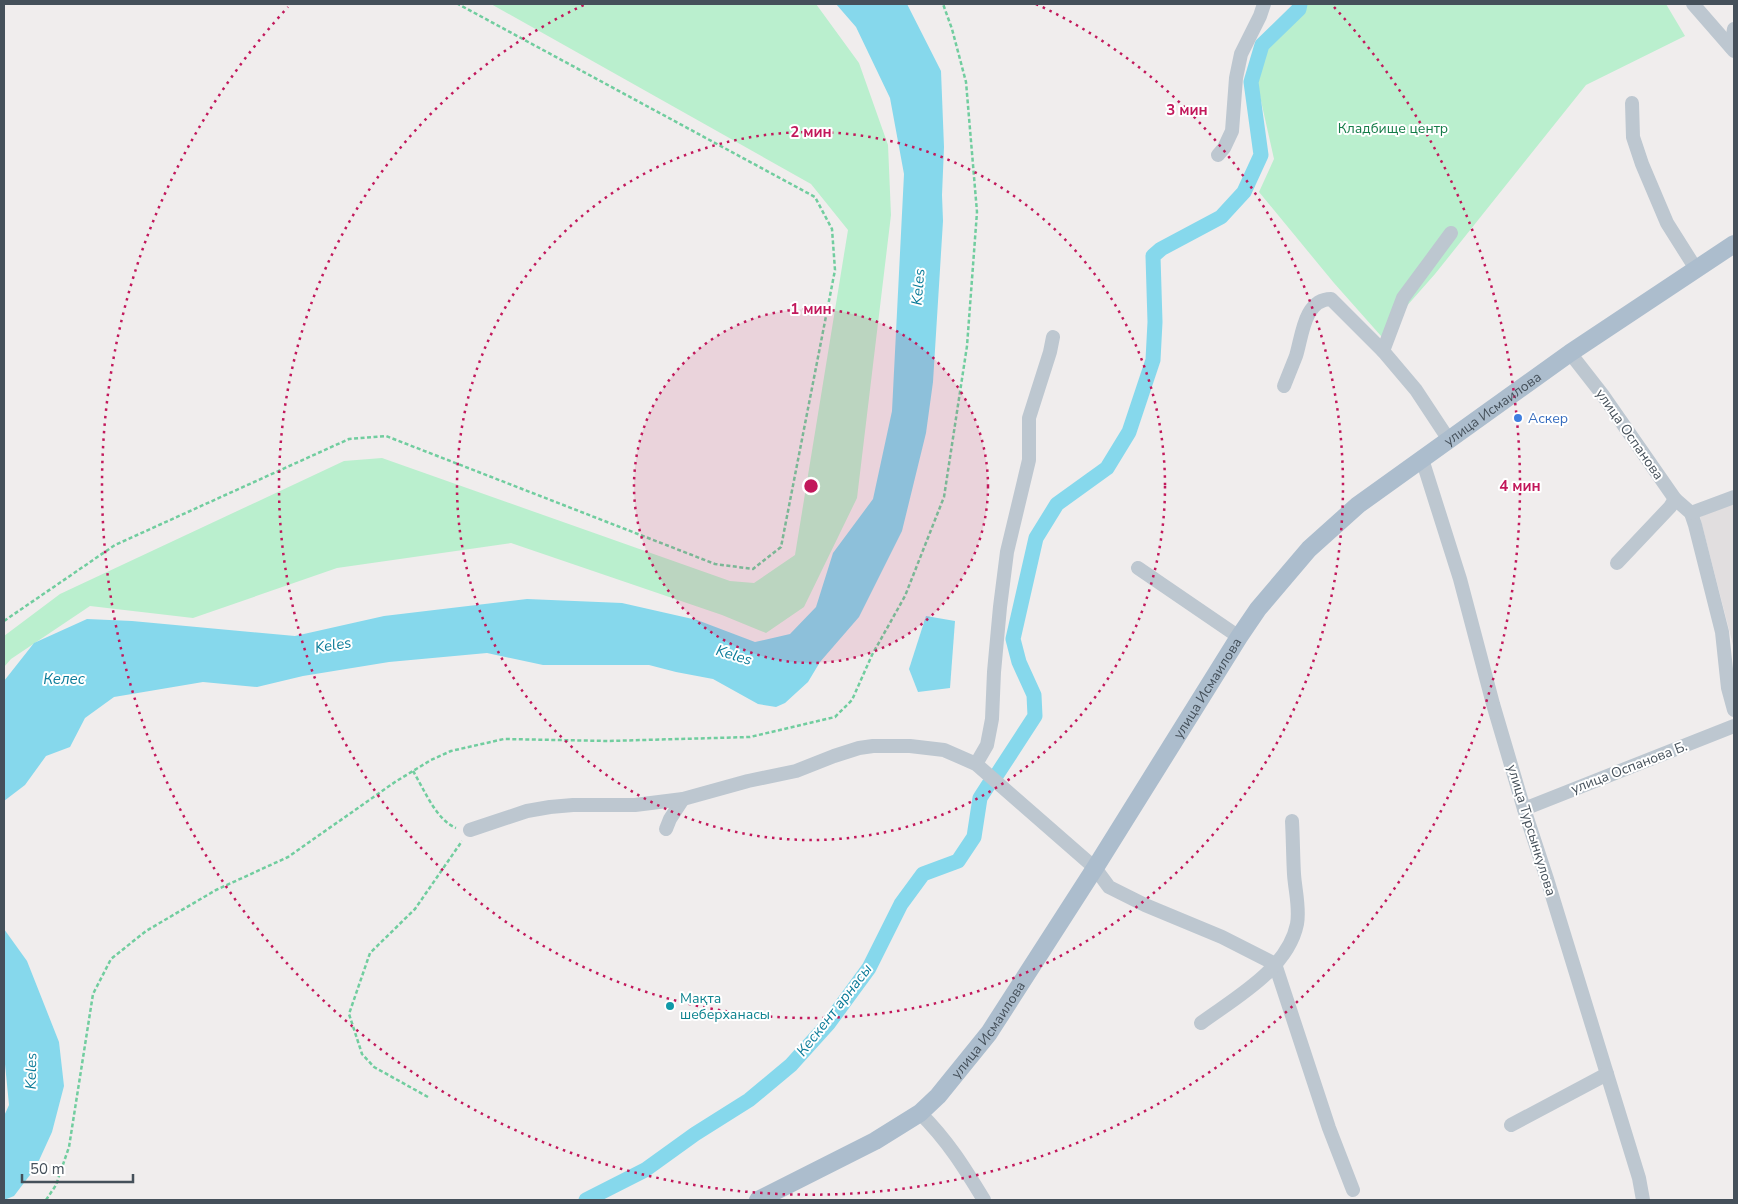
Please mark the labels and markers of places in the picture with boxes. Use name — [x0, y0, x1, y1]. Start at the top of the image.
place label: Аскер — [1528, 409, 1568, 428]
marker: Аскер — [1512, 412, 1524, 424]
centre of rings — [802, 477, 820, 495]
place label: Мақта шеберханасы — [680, 989, 770, 1024]
marker: Мақта шеберханасы — [664, 1000, 676, 1012]

